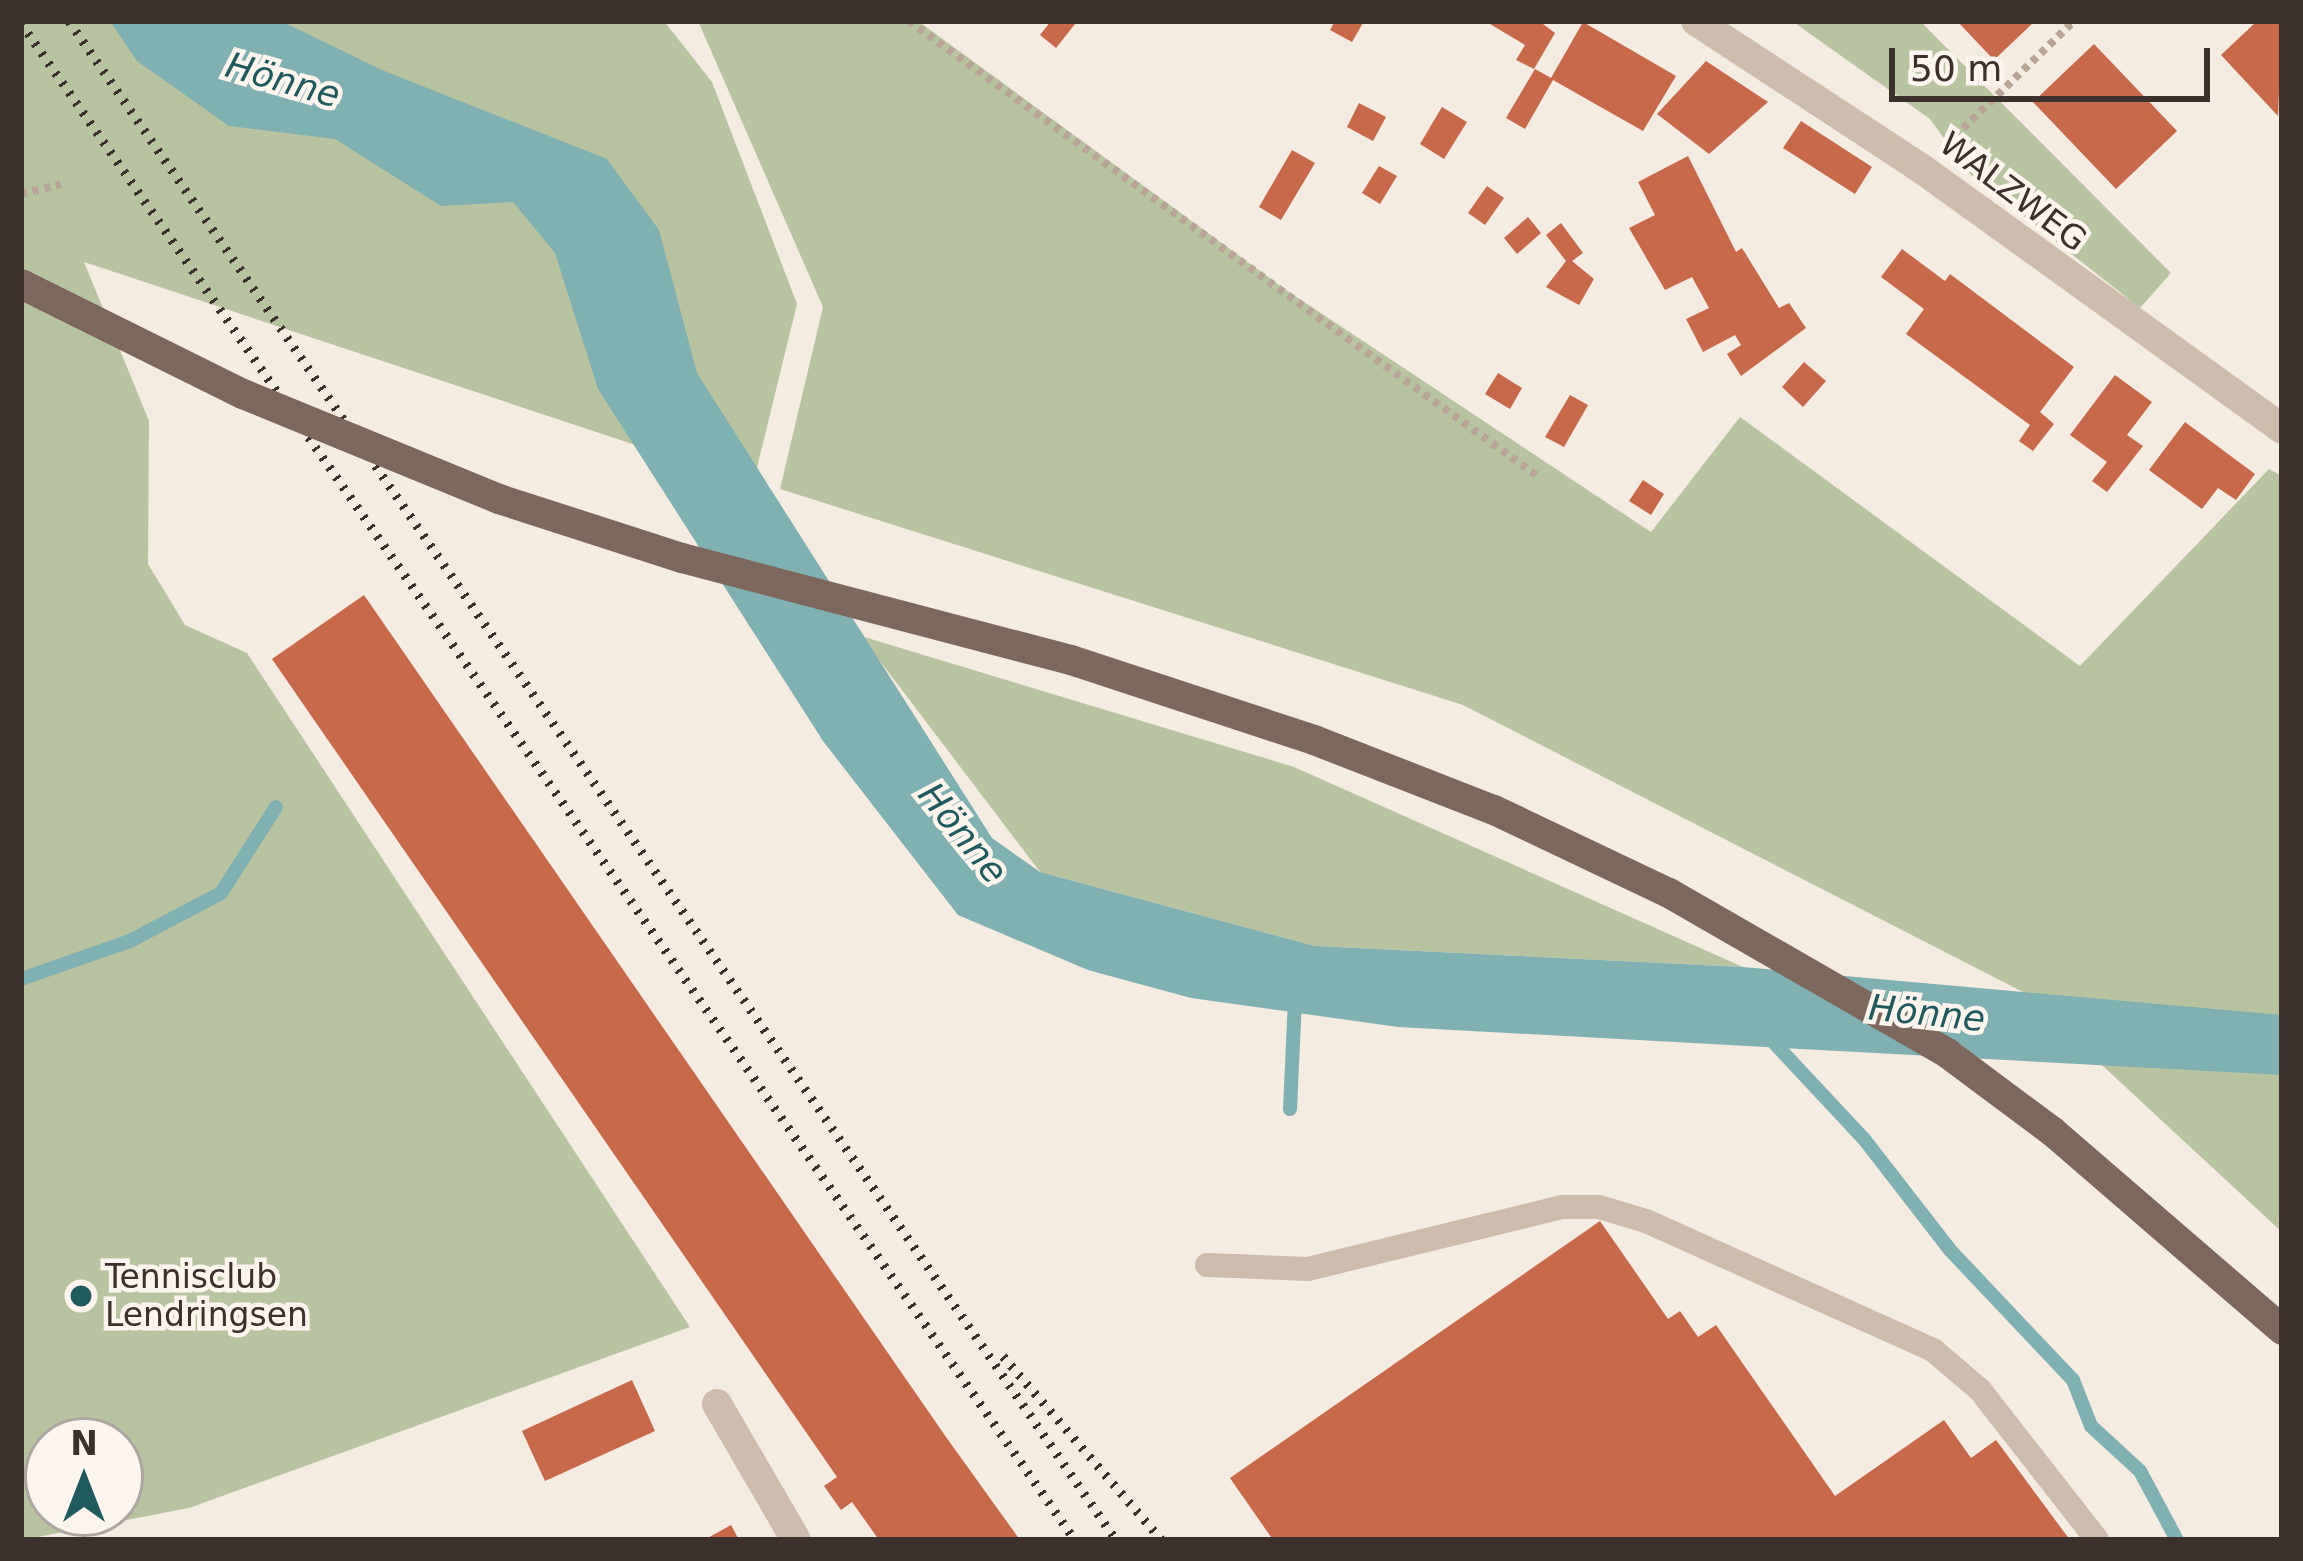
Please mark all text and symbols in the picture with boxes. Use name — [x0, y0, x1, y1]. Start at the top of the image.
scale bar — [1895, 24, 2216, 98]
water label: Hönne — [221, 43, 345, 117]
text: 50 m — [1910, 48, 2002, 89]
street label: WALZWEG — [1932, 124, 2094, 260]
water label: Hönne — [909, 774, 1017, 892]
water label: Hönne — [1867, 985, 1987, 1041]
place label: Tennisclub Lendringsen — [105, 1257, 308, 1335]
marker: Tennisclub Lendringsen — [68, 1283, 94, 1309]
north arrow — [24, 1417, 144, 1537]
text: N — [70, 1424, 98, 1463]

